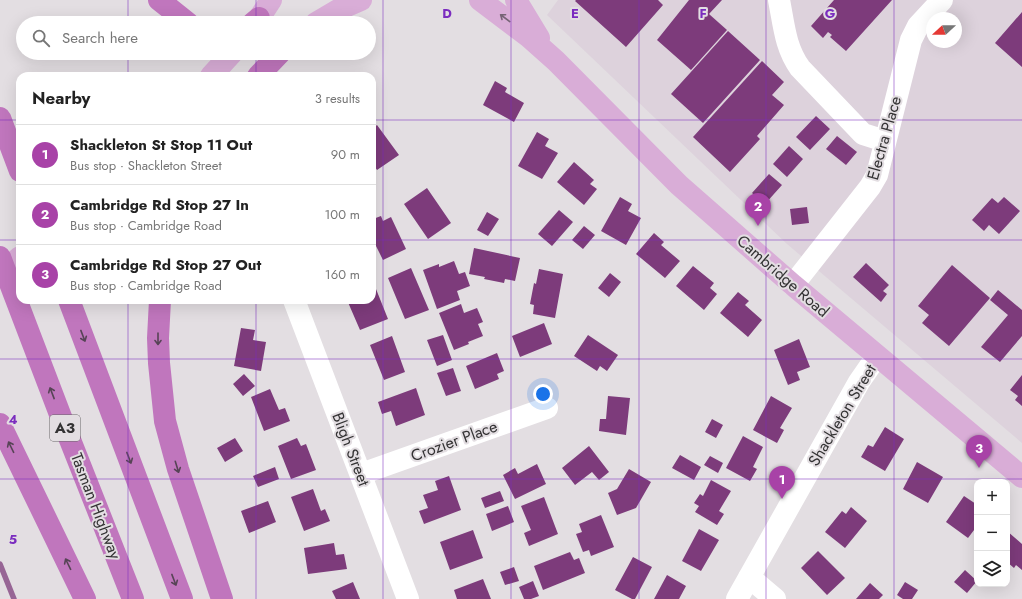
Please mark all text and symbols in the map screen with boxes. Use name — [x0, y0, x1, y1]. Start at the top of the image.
text: D — [442, 4, 452, 23]
text: E — [571, 4, 579, 23]
text: F — [699, 4, 707, 23]
text: G — [825, 4, 836, 23]
north arrow — [926, 12, 962, 48]
one-way arrow — [500, 14, 511, 22]
search box — [16, 16, 376, 60]
icon: search — [30, 27, 52, 49]
text: Search here — [62, 27, 138, 49]
text: Nearby — [32, 86, 90, 110]
text: 3 results — [315, 89, 360, 108]
street label: Electra Place — [861, 93, 907, 183]
text: Shackleton St Stop 11 Out — [70, 134, 252, 156]
text: 1 — [42, 145, 48, 164]
text: 90 m — [331, 145, 360, 164]
text: Bus stop · Shackleton Street — [70, 156, 222, 175]
pin: 2 — [745, 193, 771, 226]
text: Cambridge Rd Stop 27 In — [70, 194, 249, 216]
text: 2 — [41, 205, 49, 224]
text: 100 m — [325, 205, 360, 224]
text: Bus stop · Cambridge Road — [70, 216, 222, 235]
street label: Cambridge Road — [732, 229, 834, 323]
text: Cambridge Rd Stop 27 Out — [70, 254, 261, 276]
text: 3 — [41, 265, 49, 284]
text: 160 m — [325, 265, 360, 284]
text: Bus stop · Cambridge Road — [70, 276, 222, 295]
one-way arrow — [79, 330, 87, 342]
one-way arrow — [154, 332, 162, 345]
street label: Shackleton Street — [802, 359, 882, 470]
your location — [533, 384, 553, 404]
one-way arrow — [47, 388, 55, 400]
street label: Bligh Street — [326, 409, 376, 489]
text: 4 — [8, 410, 18, 429]
road number: A3 — [50, 415, 80, 441]
street label: Crozier Place — [407, 415, 501, 467]
pin: 3 — [966, 435, 992, 468]
one-way arrow — [7, 441, 14, 453]
street label: Tasman Highway — [65, 450, 127, 563]
one-way arrow — [125, 452, 133, 464]
one-way arrow — [174, 460, 181, 473]
pin: 1 — [769, 466, 795, 499]
map controls — [974, 479, 1010, 587]
button: + — [974, 479, 1010, 515]
button: − — [974, 515, 1010, 551]
text: 5 — [9, 530, 17, 549]
button: layers — [974, 551, 1010, 587]
one-way arrow — [64, 558, 71, 570]
one-way arrow — [171, 573, 179, 585]

